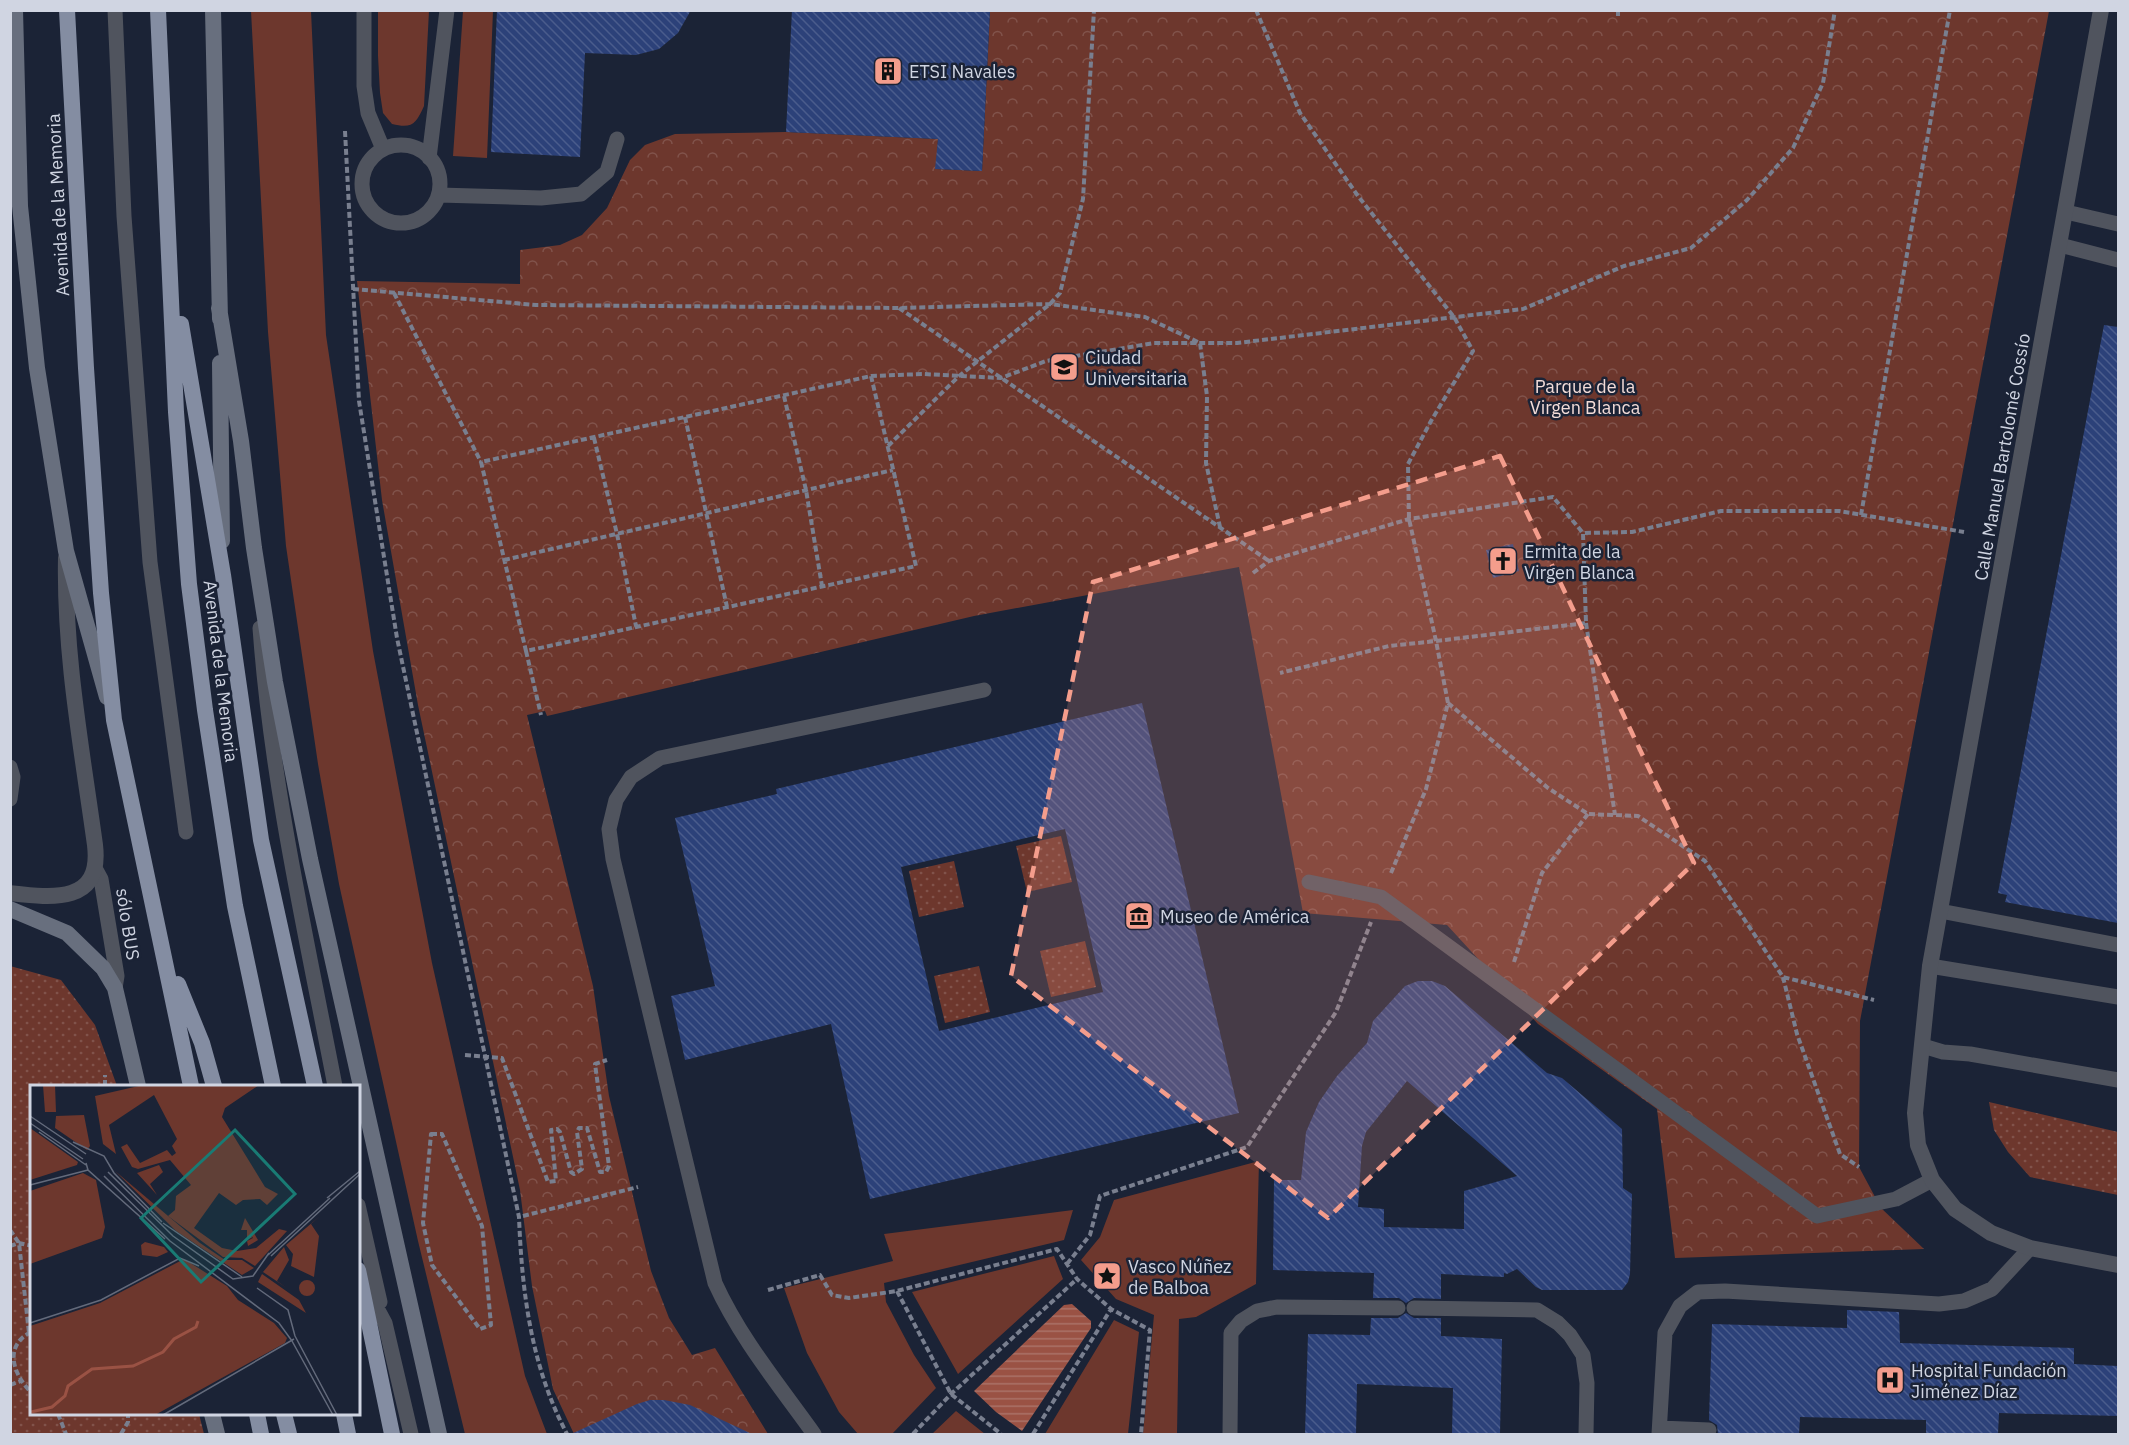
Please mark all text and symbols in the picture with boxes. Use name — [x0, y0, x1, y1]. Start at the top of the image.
building icon: ETSI Navales — [872, 55, 904, 87]
place label: ETSI Navales — [909, 60, 1016, 83]
street label: Avenida de la Memoria — [42, 113, 74, 297]
street label: Calle Manuel Bartolomé Cossío — [1969, 332, 2035, 582]
place label: Ciudad Universitaria — [1085, 346, 1187, 390]
school or university icon: Ciudad Universitaria — [1048, 351, 1080, 383]
park label: Parque de la Virgen Blanca — [1530, 375, 1641, 419]
place label: Ermita de la Virgen Blanca — [1524, 540, 1635, 584]
church icon: Ermita de la Virgen Blanca — [1487, 545, 1519, 577]
street label: Avenida de la Memoria — [198, 579, 244, 764]
street label: sólo BUS — [111, 886, 145, 962]
museum icon: Museo de América — [1123, 900, 1155, 932]
place label: Museo de América — [1160, 905, 1310, 928]
inset map — [30, 1085, 360, 1415]
place label: Vasco Núñez de Balboa — [1128, 1255, 1231, 1299]
place icon: Vasco Núñez de Balboa — [1091, 1260, 1123, 1292]
place label: Hospital Fundación Jiménez Díaz — [1911, 1359, 2067, 1403]
hospital icon: Hospital Fundación Jiménez Díaz — [1874, 1364, 1906, 1396]

